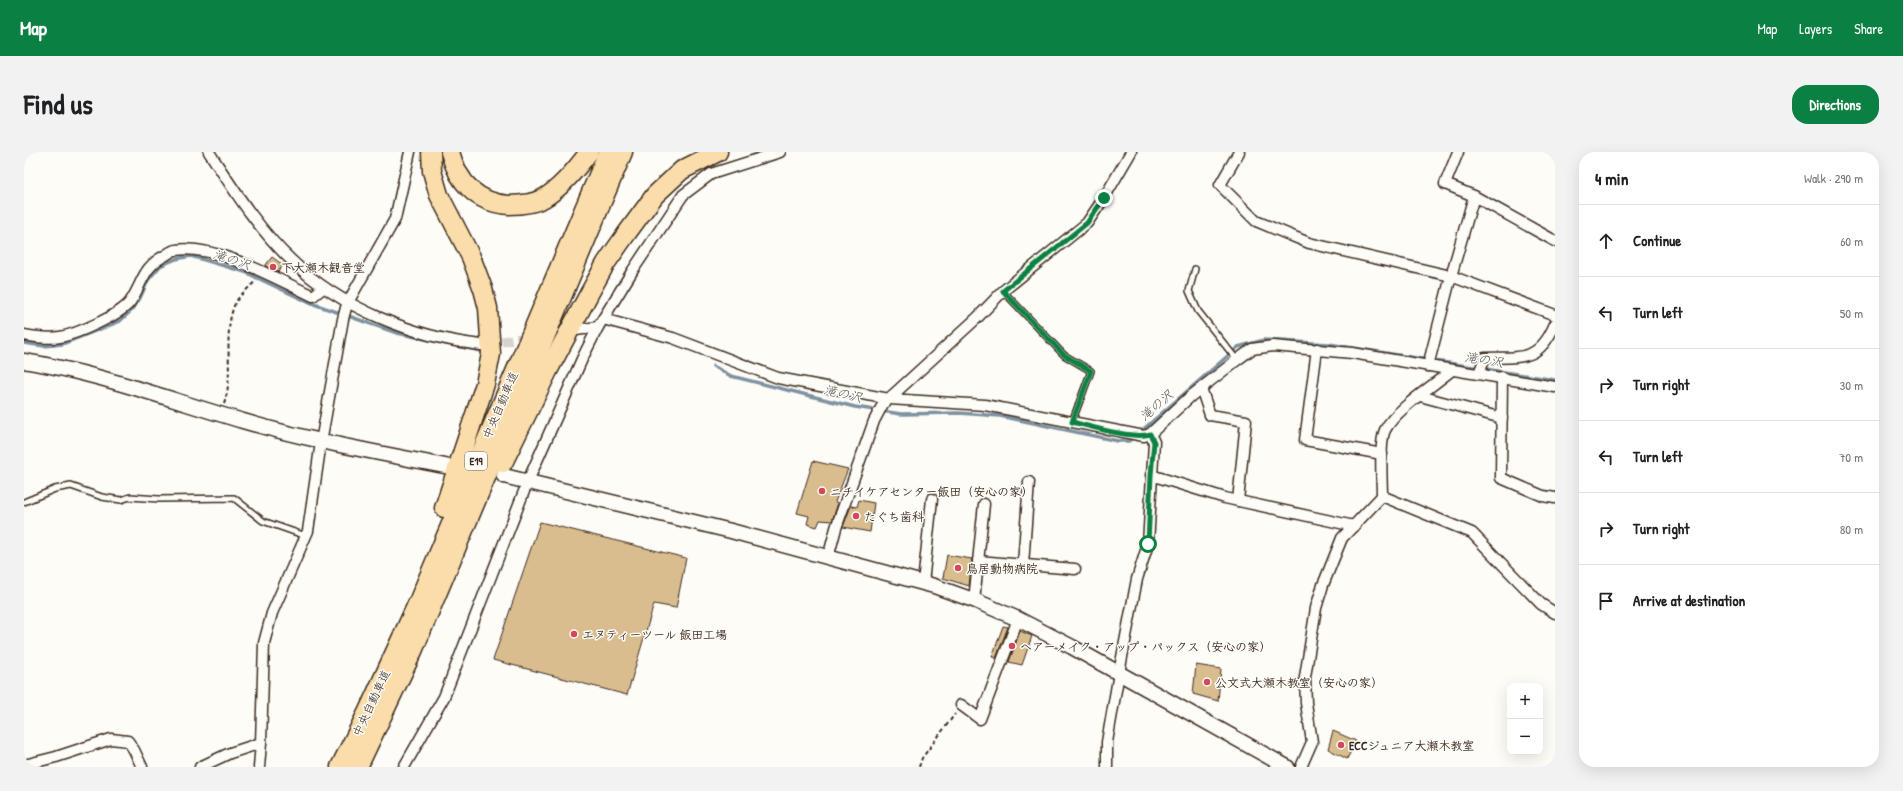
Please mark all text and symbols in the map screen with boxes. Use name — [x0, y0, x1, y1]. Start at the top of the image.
text: Map — [20, 15, 47, 41]
text: Map — [1757, 19, 1777, 38]
text: Layers — [1799, 19, 1832, 38]
text: Share — [1854, 19, 1883, 38]
text: Find us — [24, 85, 93, 123]
button: Directions — [1792, 85, 1879, 124]
text: 4 min — [1595, 167, 1628, 190]
text: Walk · 290 m — [1804, 169, 1863, 187]
route end — [1095, 189, 1113, 207]
icon: ahead — [1595, 230, 1617, 252]
text: Continue — [1633, 230, 1681, 251]
text: 60 m — [1840, 232, 1863, 250]
water label: 滝の沢 — [211, 244, 254, 274]
place label: 下大瀬木観音堂 — [281, 259, 365, 276]
marker: 下大瀬木観音堂 — [268, 262, 278, 272]
icon: left — [1595, 302, 1617, 324]
text: Turn left — [1633, 302, 1683, 323]
text: 50 m — [1840, 304, 1863, 322]
water label: 滝の沢 — [1463, 347, 1506, 371]
street label: 中央自動車道 — [478, 369, 522, 441]
icon: right — [1595, 374, 1617, 396]
text: Turn right — [1633, 374, 1689, 395]
text: 30 m — [1840, 376, 1863, 394]
water label: 滝の沢 — [822, 380, 865, 406]
water label: 滝の沢 — [1135, 385, 1177, 425]
icon: left — [1595, 446, 1617, 468]
text: Turn left — [1633, 446, 1683, 467]
text: 70 m — [1839, 448, 1863, 466]
road number: E19 — [465, 452, 487, 470]
place label: ニチイケアセンター飯田（安心の家） — [830, 483, 1033, 500]
marker: ニチイケアセンター飯田（安心の家） — [817, 486, 827, 496]
place label: たぐち歯科 — [864, 508, 924, 525]
marker: たぐち歯科 — [851, 511, 861, 521]
icon: right — [1595, 518, 1617, 540]
text: Turn right — [1633, 518, 1689, 539]
text: 80 m — [1840, 520, 1863, 538]
route start — [1139, 535, 1157, 553]
place label: 鳥居動物病院 — [966, 560, 1038, 577]
marker: 鳥居動物病院 — [953, 563, 963, 573]
icon: arrive — [1595, 590, 1617, 612]
text: Arrive at destination — [1633, 590, 1745, 611]
place label: エヌティーツール 飯田工場 — [582, 626, 727, 643]
marker: エヌティーツール 飯田工場 — [569, 629, 579, 639]
place label: ヘアーメイク・アップ・パックス（安心の家） — [1020, 638, 1271, 655]
marker: ヘアーメイク・アップ・パックス（安心の家） — [1007, 641, 1017, 651]
street label: 中央自動車道 — [348, 667, 394, 739]
place label: 公文式大瀬木教室（安心の家） — [1215, 674, 1383, 691]
marker: 公文式大瀬木教室（安心の家） — [1202, 677, 1212, 687]
map controls — [1507, 683, 1543, 755]
button: + — [1507, 683, 1543, 719]
button: − — [1507, 719, 1543, 755]
place label: ECCジュニア大瀬木教室 — [1349, 737, 1475, 754]
marker: ECCジュニア大瀬木教室 — [1336, 740, 1346, 750]

